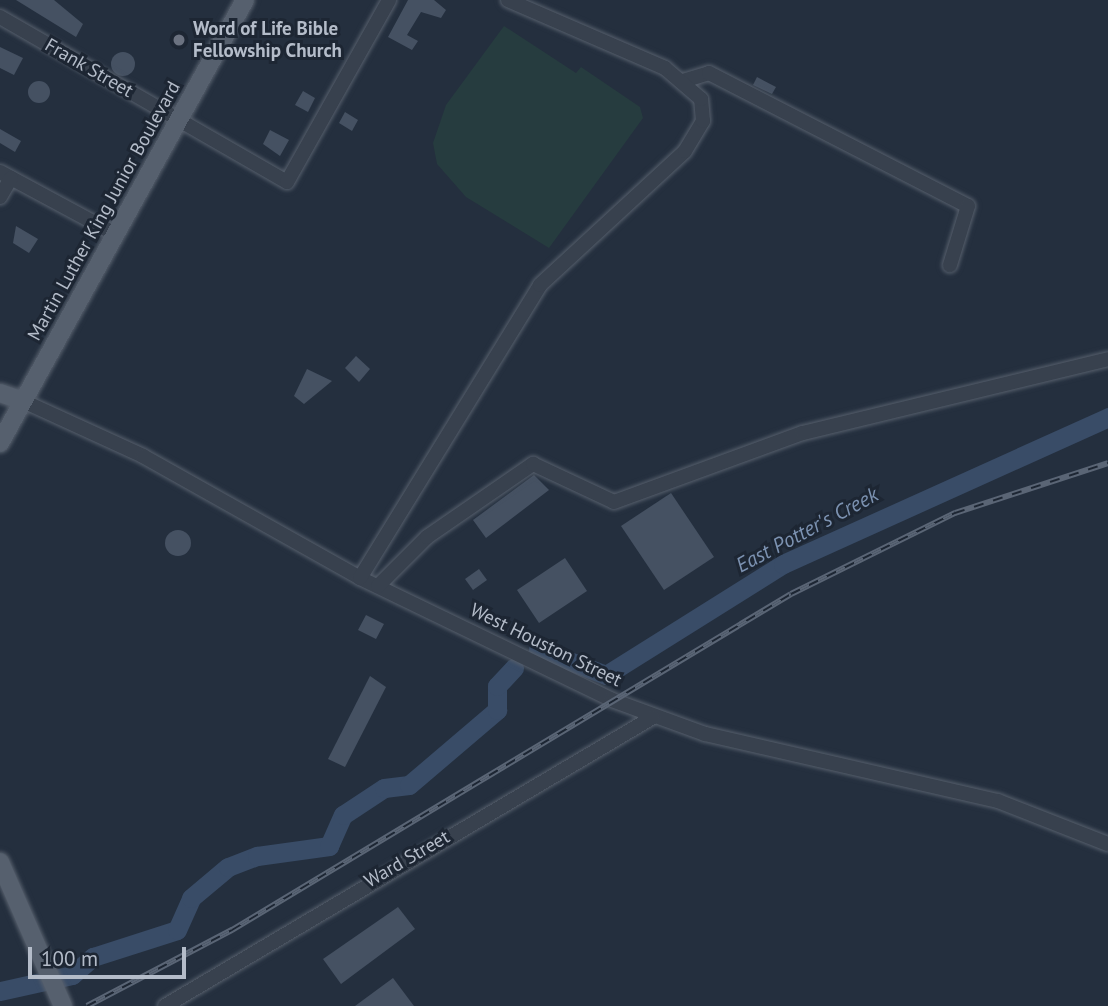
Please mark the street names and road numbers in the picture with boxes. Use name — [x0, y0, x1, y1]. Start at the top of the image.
street label: Frank Street — [41, 33, 137, 103]
street label: Martin Luther King Junior Boulevard — [23, 77, 185, 345]
street label: West Houston Street — [467, 598, 625, 692]
street label: Ward Street — [360, 825, 454, 893]

